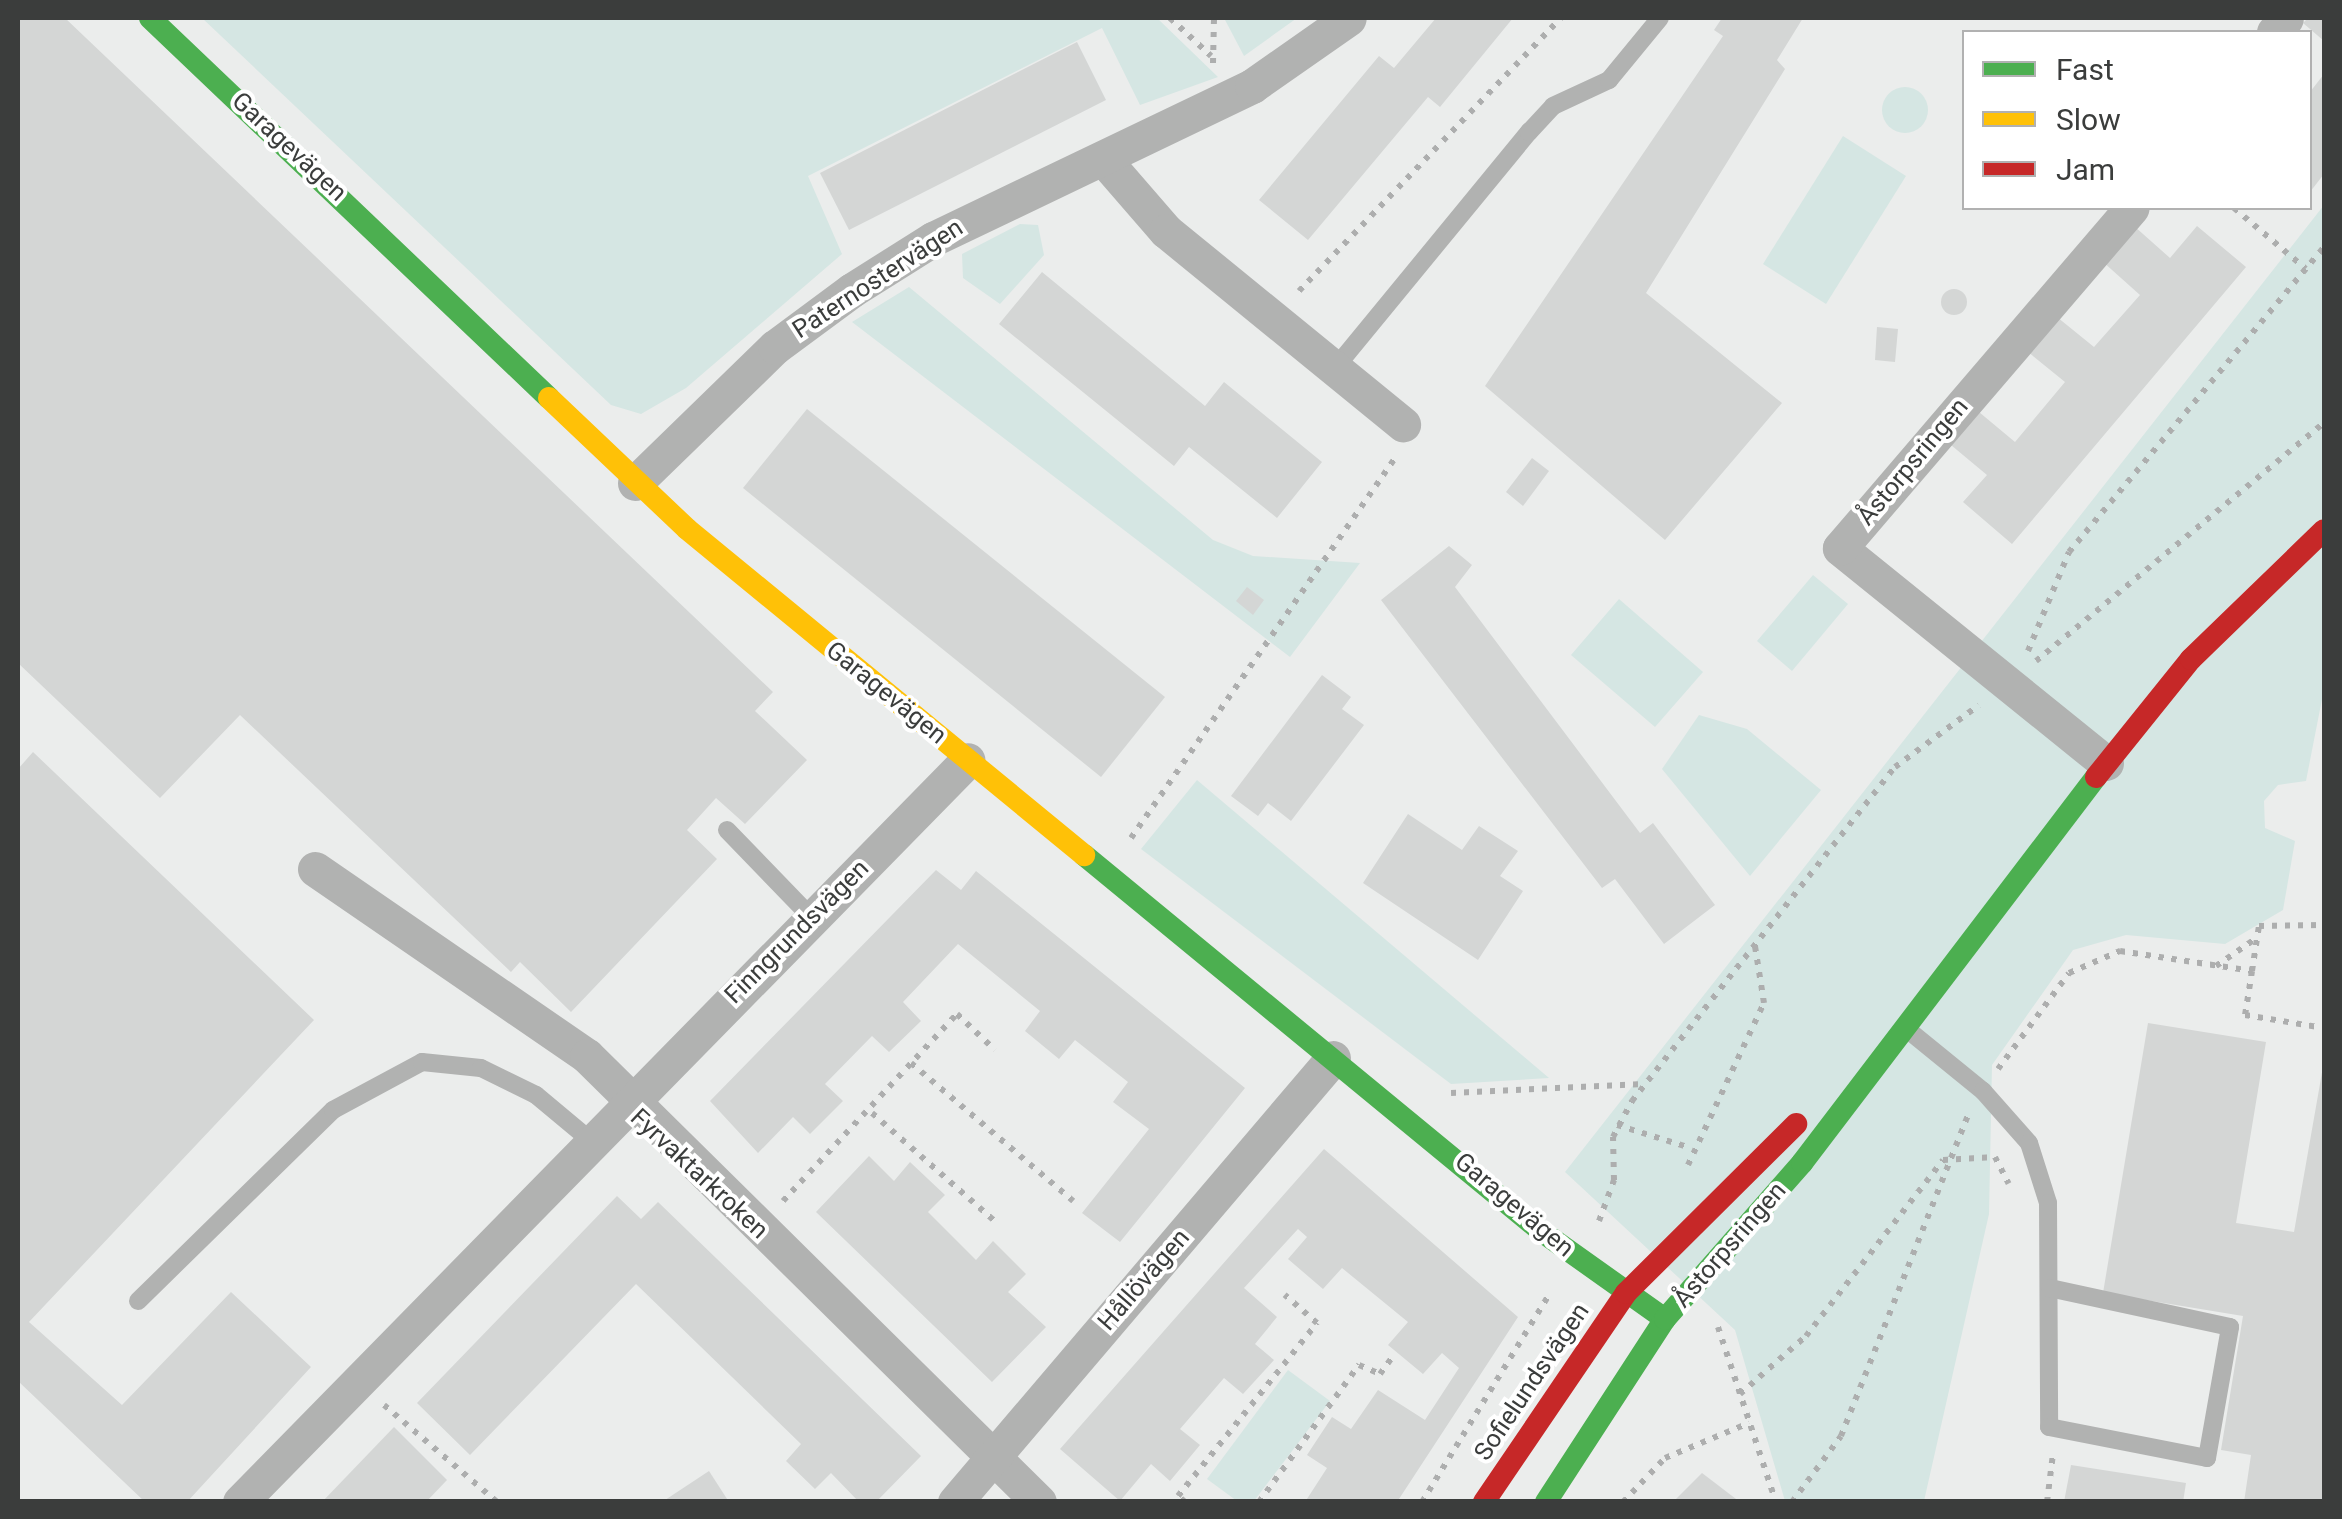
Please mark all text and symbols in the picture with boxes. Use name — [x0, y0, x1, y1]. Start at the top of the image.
legend — [1962, 30, 2312, 210]
text: Fast — [2056, 52, 2114, 87]
street label: Garagevägen — [225, 86, 353, 208]
text: Slow — [2056, 102, 2121, 137]
text: Jam — [2056, 152, 2115, 187]
street label: Paternostervägen — [787, 213, 969, 345]
street label: Åstorpsringen — [1851, 393, 1975, 531]
street label: Garagevägen — [820, 635, 952, 751]
street label: Finngrundsvägen — [719, 854, 875, 1010]
street label: Fyrvaktarkroken — [624, 1103, 774, 1245]
street label: Garagevägen — [1448, 1147, 1580, 1263]
street label: Åstorpsringen — [1667, 1176, 1793, 1314]
street label: Hållövägen — [1092, 1223, 1196, 1337]
street label: Sofielundsvägen — [1468, 1298, 1596, 1466]

